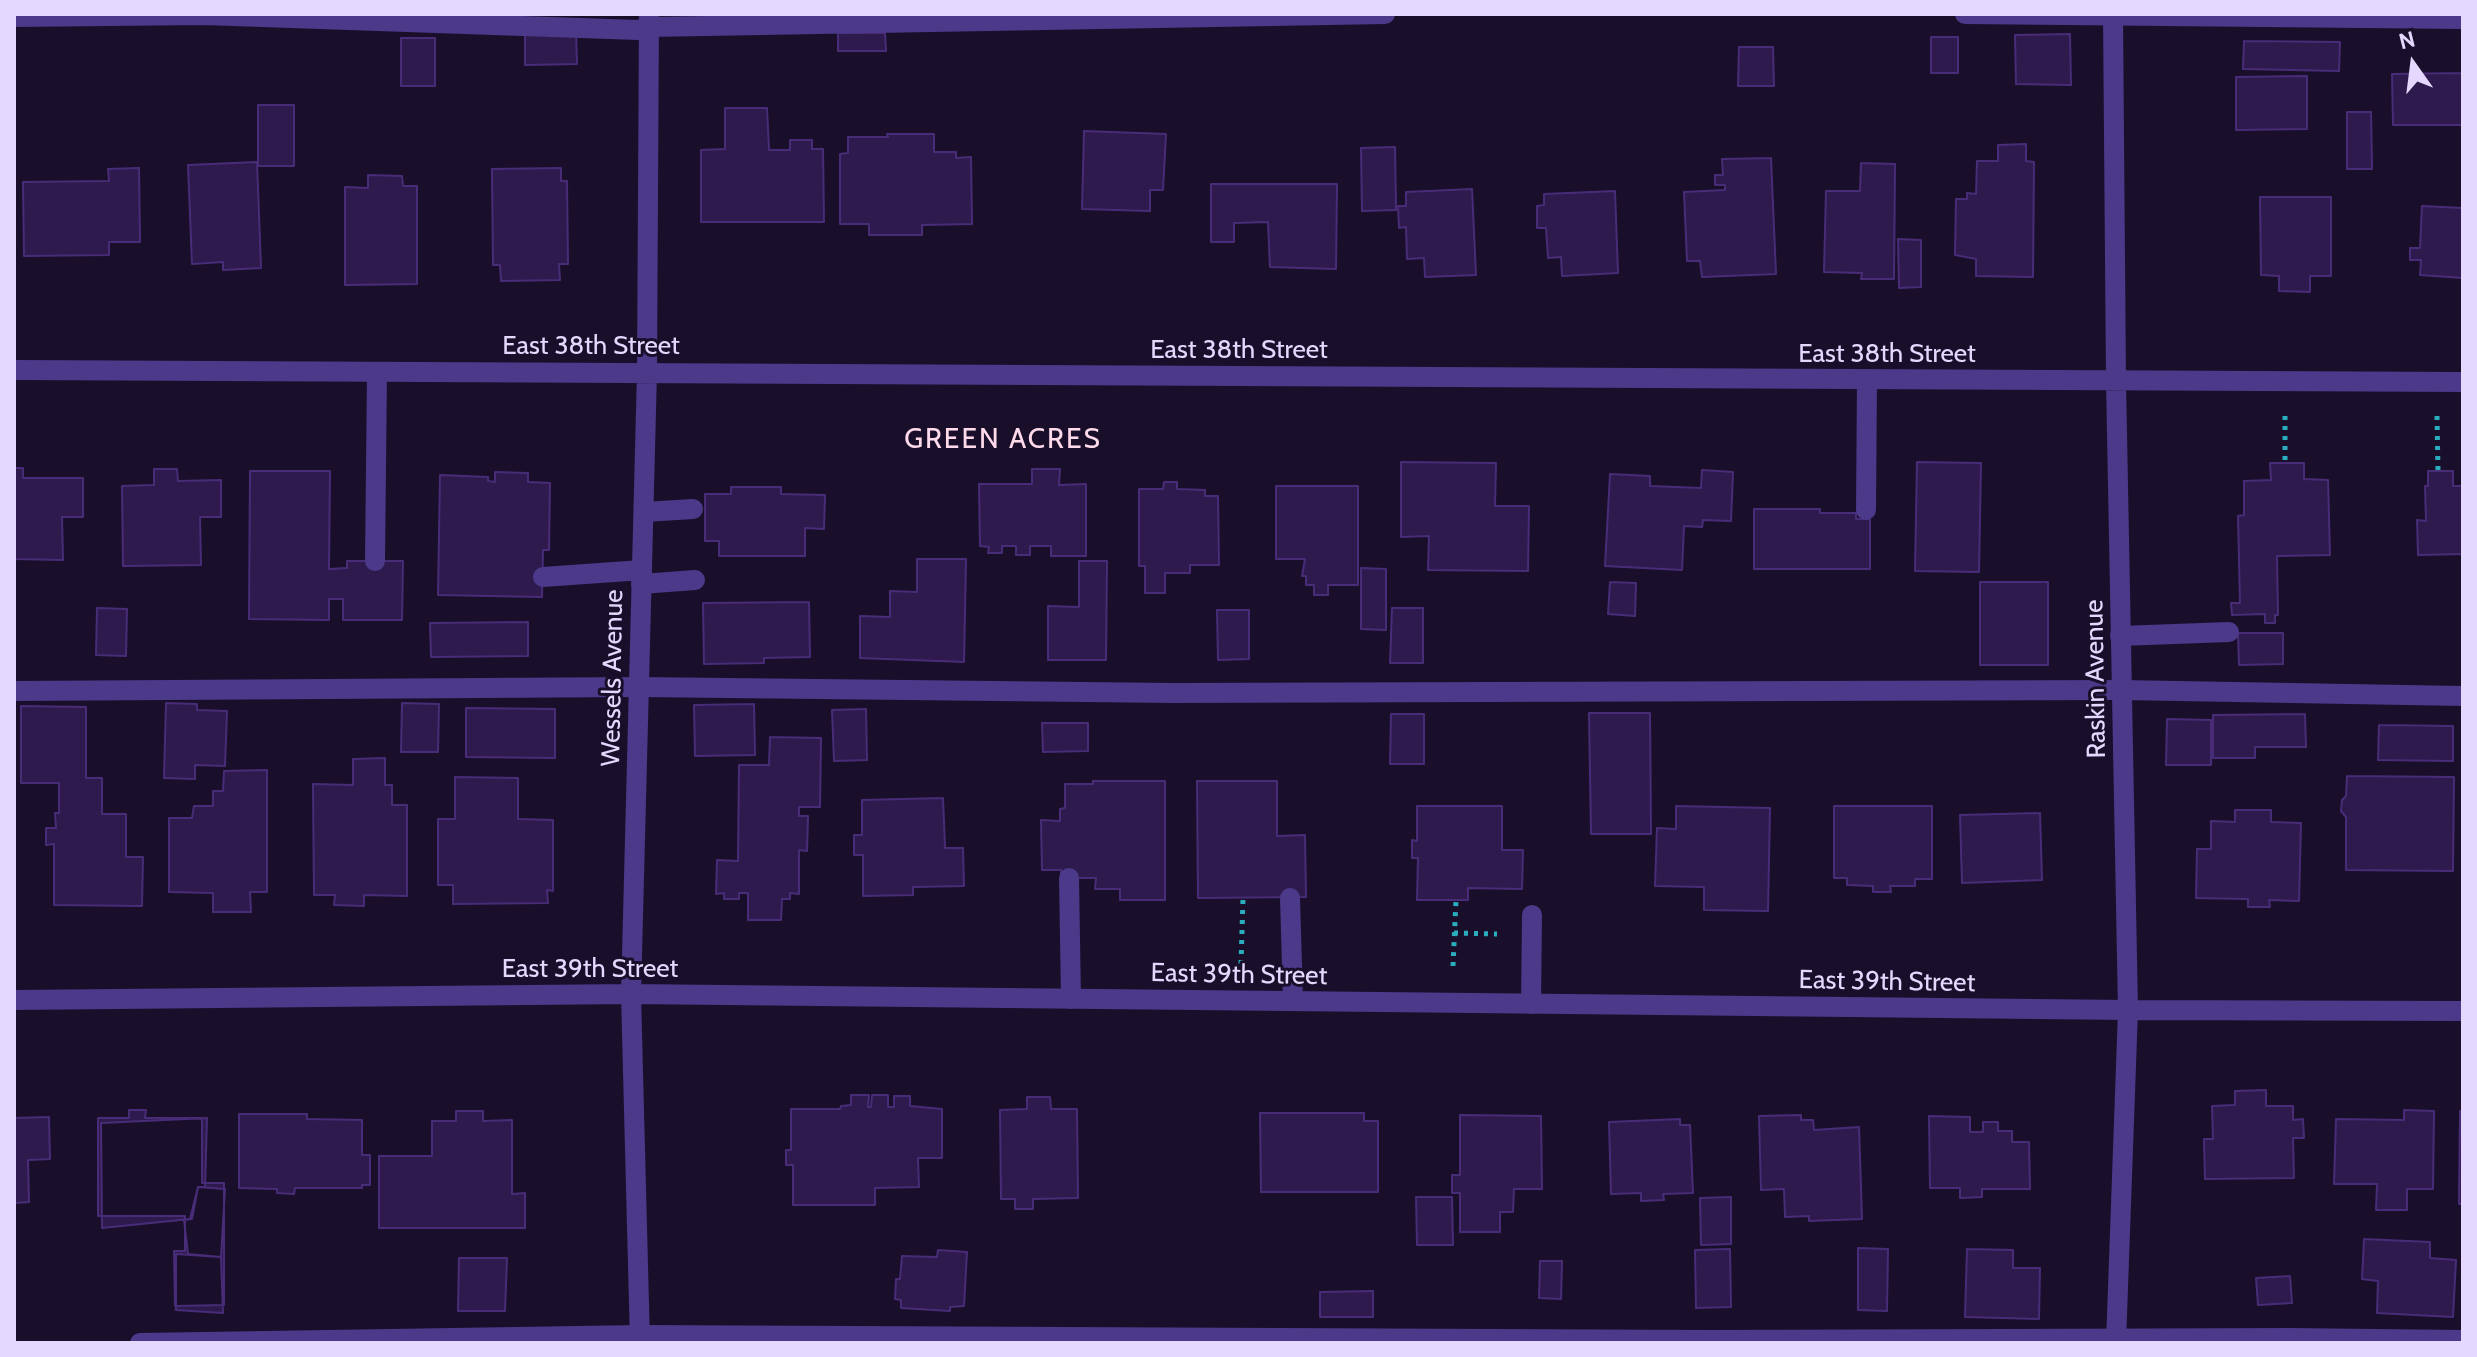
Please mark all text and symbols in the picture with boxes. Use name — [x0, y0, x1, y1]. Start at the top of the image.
north arrow — [2373, 24, 2453, 104]
text: N — [2396, 25, 2418, 55]
street label: East 38th Street — [502, 330, 680, 362]
street label: East 38th Street — [1150, 334, 1328, 366]
street label: East 38th Street — [1798, 338, 1976, 370]
district label: GREEN ACRES — [904, 423, 1102, 457]
street label: Wessels Avenue — [596, 589, 630, 767]
street label: Raskin Avenue — [2079, 599, 2113, 759]
street label: East 39th Street — [502, 953, 678, 985]
street label: East 39th Street — [1150, 958, 1328, 992]
street label: East 39th Street — [1798, 965, 1976, 999]

